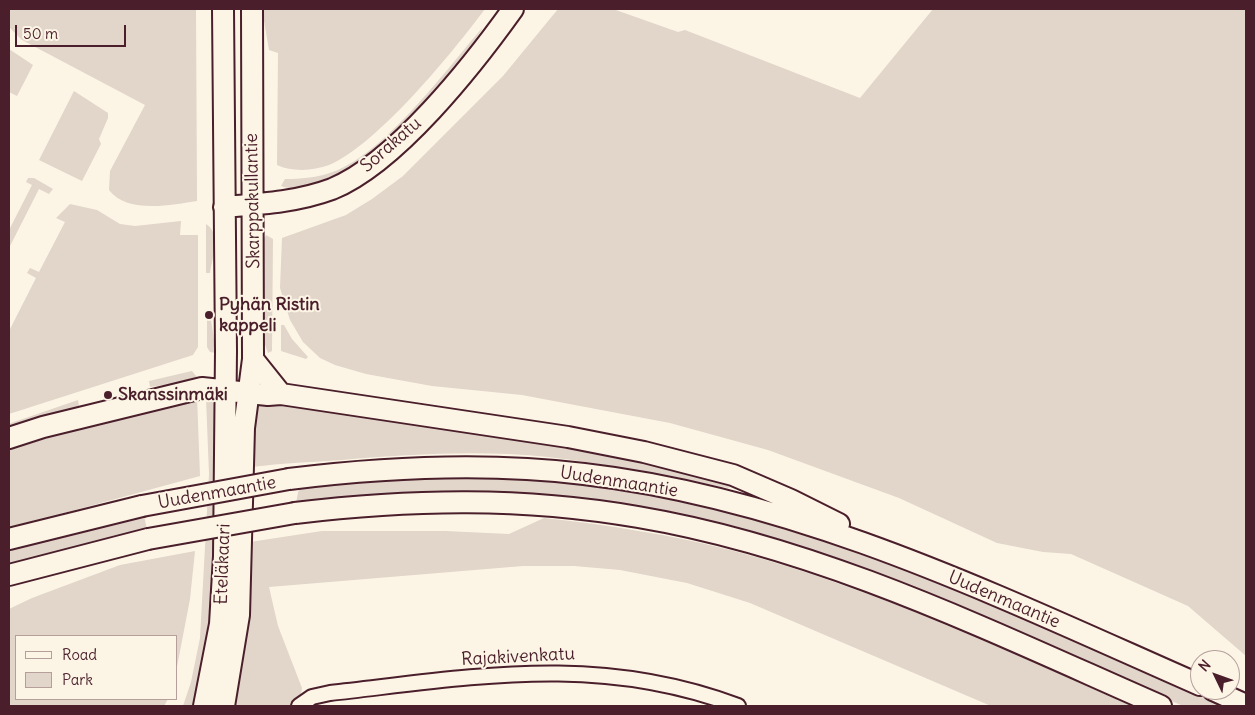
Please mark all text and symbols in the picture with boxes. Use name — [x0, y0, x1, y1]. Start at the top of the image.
scale bar — [18, 15, 129, 47]
text: 50 m — [23, 24, 58, 43]
street label: Sorakatu — [356, 113, 426, 177]
street label: Skarppakullantie — [241, 133, 265, 269]
place label: Pyhän Ristin kappeli — [219, 294, 320, 336]
marker: Pyhän Ristin kappeli — [203, 309, 215, 321]
place label: Skanssinmäki — [118, 384, 228, 406]
marker: Skanssinmäki — [102, 389, 114, 401]
street label: Uudenmaantie — [558, 462, 680, 502]
street label: Uudenmaantie — [156, 472, 278, 514]
street label: Eteläkaari — [211, 523, 235, 605]
street label: Uudenmaantie — [945, 567, 1063, 633]
legend — [15, 635, 178, 700]
street label: Rajakivenkatu — [461, 643, 575, 671]
text: Road — [62, 645, 97, 664]
north arrow — [1190, 650, 1240, 700]
text: N — [1195, 656, 1215, 675]
text: Park — [62, 670, 93, 689]

